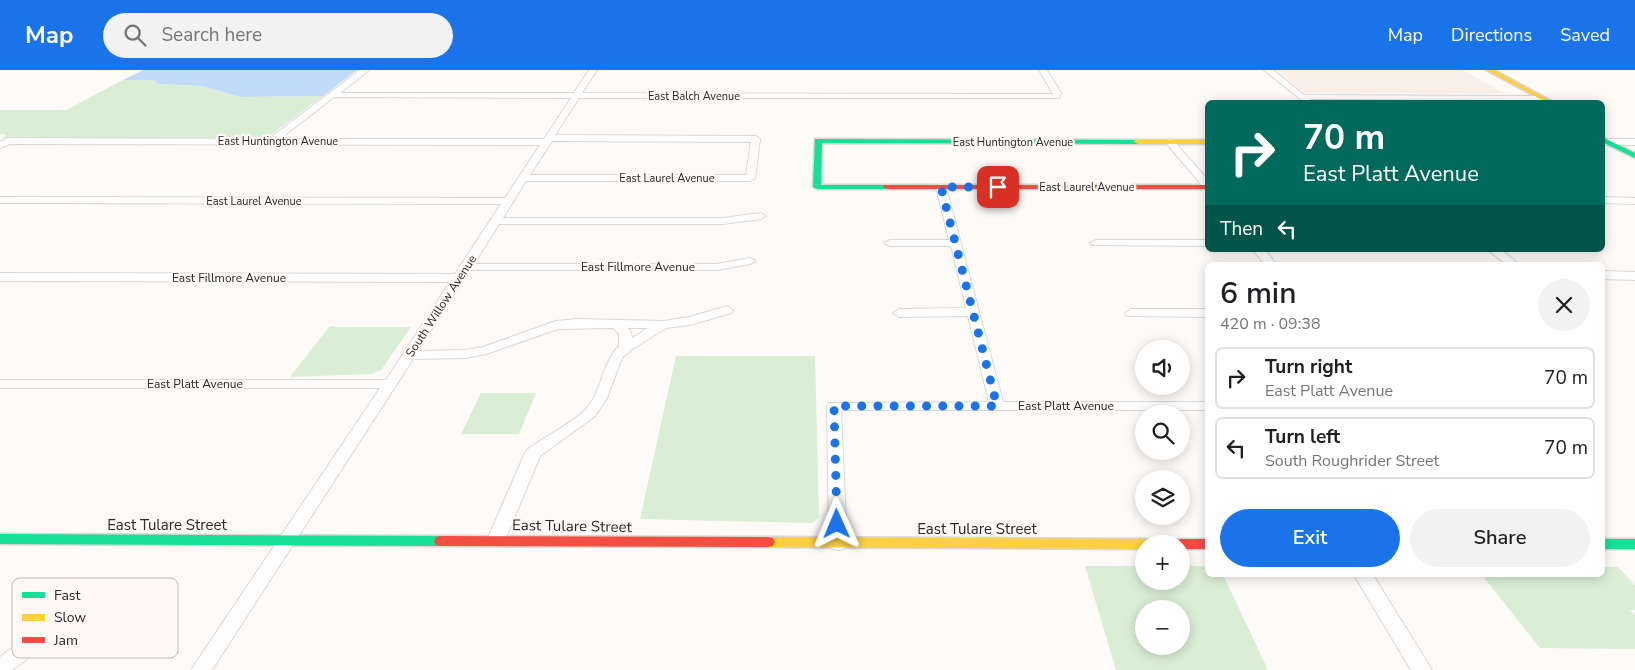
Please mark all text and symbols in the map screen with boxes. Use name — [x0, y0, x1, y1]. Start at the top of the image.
search box — [103, 13, 453, 58]
text: Map — [25, 19, 73, 51]
icon: search — [121, 21, 149, 49]
text: Search here — [161, 22, 262, 48]
text: Map — [1388, 23, 1423, 47]
text: Directions — [1451, 23, 1532, 47]
text: Saved — [1560, 23, 1610, 47]
street label: East Balch Avenue — [648, 89, 740, 104]
text: 70 m — [1303, 114, 1385, 161]
icon: right — [1220, 120, 1285, 185]
street label: East Huntington Avenue — [218, 134, 338, 149]
street label: East Huntington Avenue — [953, 135, 1073, 150]
text: East Platt Avenue — [1303, 159, 1479, 189]
pin — [977, 166, 1019, 208]
street label: East Laurel Avenue — [619, 171, 715, 186]
icon: arrive — [984, 173, 1012, 201]
street label: East Laurel Avenue — [1039, 180, 1135, 195]
street label: East Laurel Avenue — [206, 194, 302, 209]
icon: left — [1273, 215, 1301, 243]
text: Then — [1220, 216, 1263, 242]
street label: South Willow Avenue — [402, 252, 480, 360]
street label: East Fillmore Avenue — [581, 259, 695, 275]
street label: East Fillmore Avenue — [172, 270, 286, 286]
text: 6 min — [1220, 273, 1296, 314]
button: close — [1538, 279, 1590, 331]
text: 420 m · 09:38 — [1220, 313, 1321, 335]
map controls — [1135, 340, 1190, 655]
button: sound — [1135, 340, 1190, 395]
text: Turn right — [1265, 354, 1352, 380]
icon: right — [1222, 364, 1250, 392]
text: 70 m — [1544, 365, 1588, 391]
street label: East Platt Avenue — [147, 376, 243, 392]
text: East Platt Avenue — [1265, 380, 1393, 402]
street label: East Platt Avenue — [1018, 398, 1114, 414]
button: search — [1135, 405, 1190, 460]
text: Turn left — [1265, 424, 1340, 450]
icon: left — [1222, 434, 1250, 462]
text: 70 m — [1544, 435, 1588, 461]
text: South Roughrider Street — [1265, 450, 1439, 472]
button: layers — [1135, 470, 1190, 525]
position arrow — [810, 497, 862, 549]
button: Exit — [1220, 509, 1400, 567]
button: Share — [1410, 509, 1590, 567]
street label: East Tulare Street — [107, 515, 228, 535]
street label: East Tulare Street — [512, 515, 633, 537]
street label: East Tulare Street — [917, 519, 1038, 539]
button: + — [1135, 535, 1190, 590]
legend — [12, 578, 178, 658]
text: Fast — [54, 586, 80, 605]
button: − — [1135, 600, 1190, 655]
text: Slow — [54, 608, 86, 627]
text: Jam — [53, 631, 78, 650]

